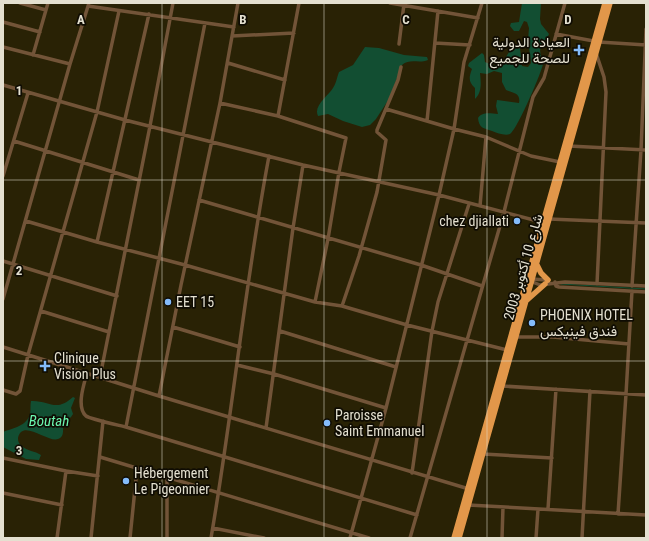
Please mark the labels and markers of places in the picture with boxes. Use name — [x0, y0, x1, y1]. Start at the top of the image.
place label: العيادة الدولية للصحة للجميع — [489, 34, 570, 69]
marker: العيادة الدولية للصحة للجميع — [573, 44, 585, 56]
place label: chez djiallati — [439, 213, 509, 229]
marker: chez djiallati — [512, 216, 522, 226]
place label: EET 15 — [176, 294, 214, 310]
marker: EET 15 — [163, 297, 173, 307]
place label: PHOENIX HOTEL فندق فينيكس — [540, 307, 633, 340]
marker: PHOENIX HOTEL فندق فينيكس — [527, 318, 537, 328]
place label: Clinique Vision Plus — [54, 350, 116, 382]
marker: Clinique Vision Plus — [39, 360, 51, 372]
place label: Paroisse Saint Emmanuel — [335, 407, 424, 439]
marker: Paroisse Saint Emmanuel — [322, 418, 332, 428]
place label: Hébergement Le Pigeonnier — [134, 465, 210, 497]
marker: Hébergement Le Pigeonnier — [121, 476, 131, 486]

